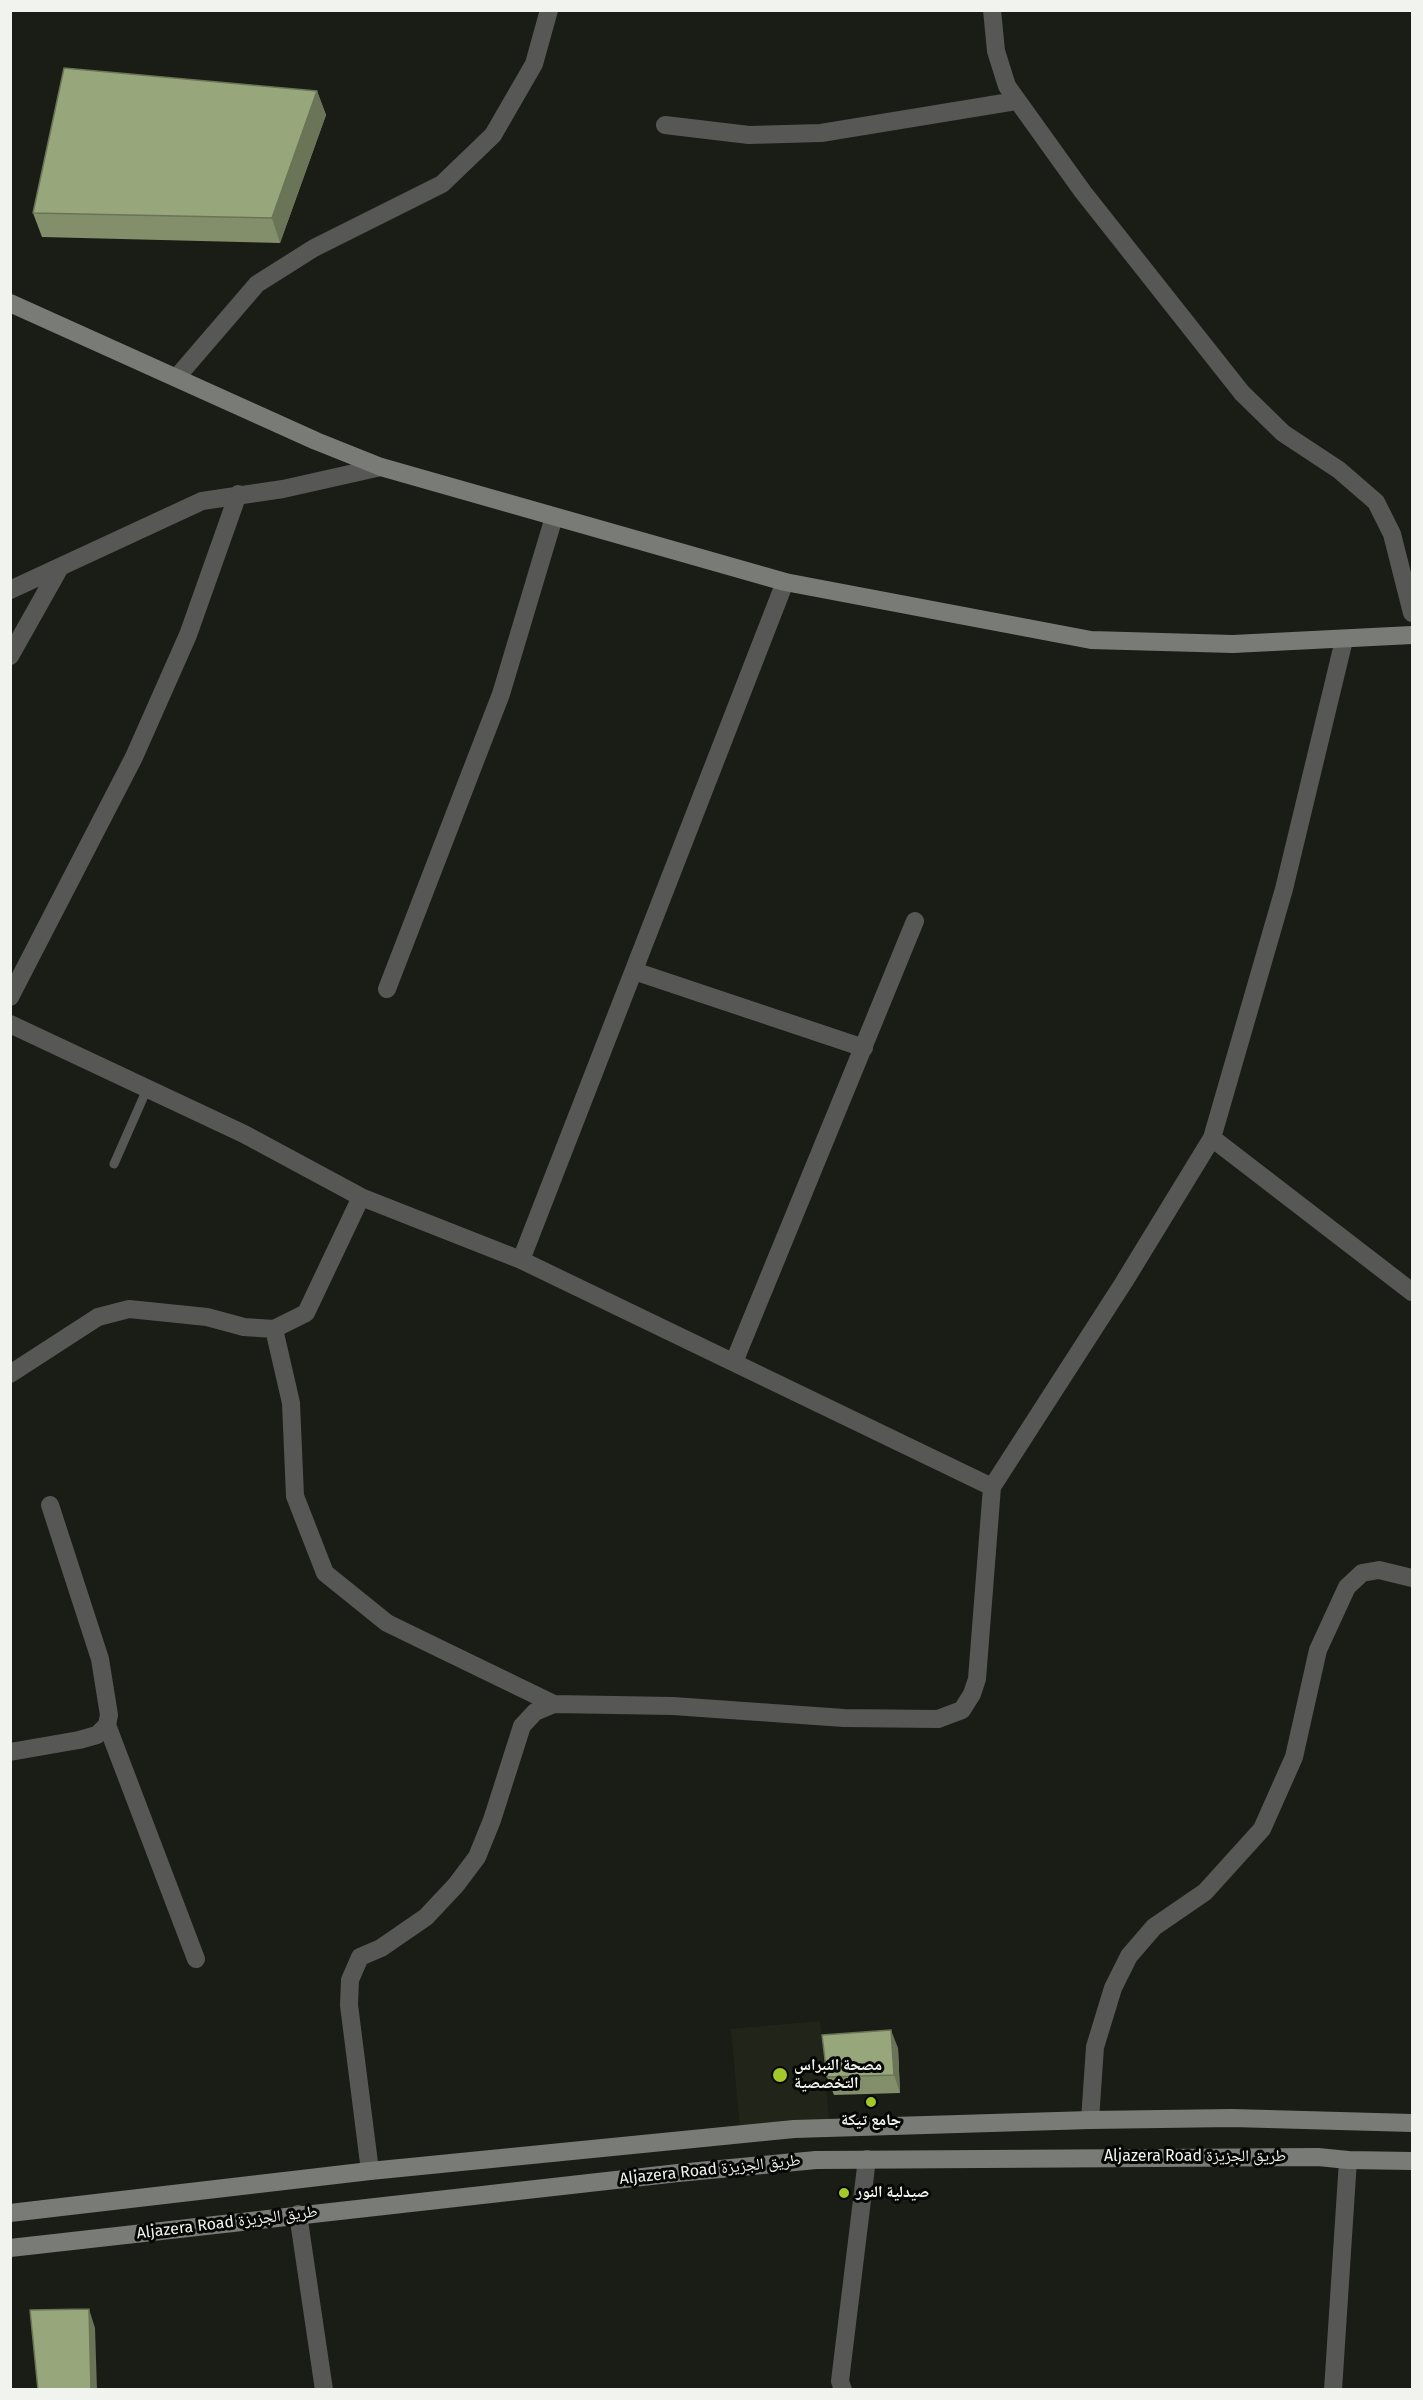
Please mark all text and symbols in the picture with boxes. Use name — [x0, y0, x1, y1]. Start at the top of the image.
place label: مصحة النبراس التخصصية — [794, 2056, 882, 2094]
marker: مصحة النبراس التخصصية — [771, 2066, 789, 2084]
marker: جامع تيكة — [864, 2095, 878, 2109]
place label: جامع تيكة — [841, 2111, 901, 2131]
street label: Aljazera Road طريق الجزيزة — [1104, 2147, 1286, 2167]
street label: Aljazera Road طريق الجزيزة — [618, 2151, 802, 2189]
place label: صيدلية النور — [856, 2183, 929, 2203]
marker: صيدلية النور — [837, 2186, 851, 2200]
street label: Aljazera Road طريق الجزيزة — [135, 2202, 319, 2244]

